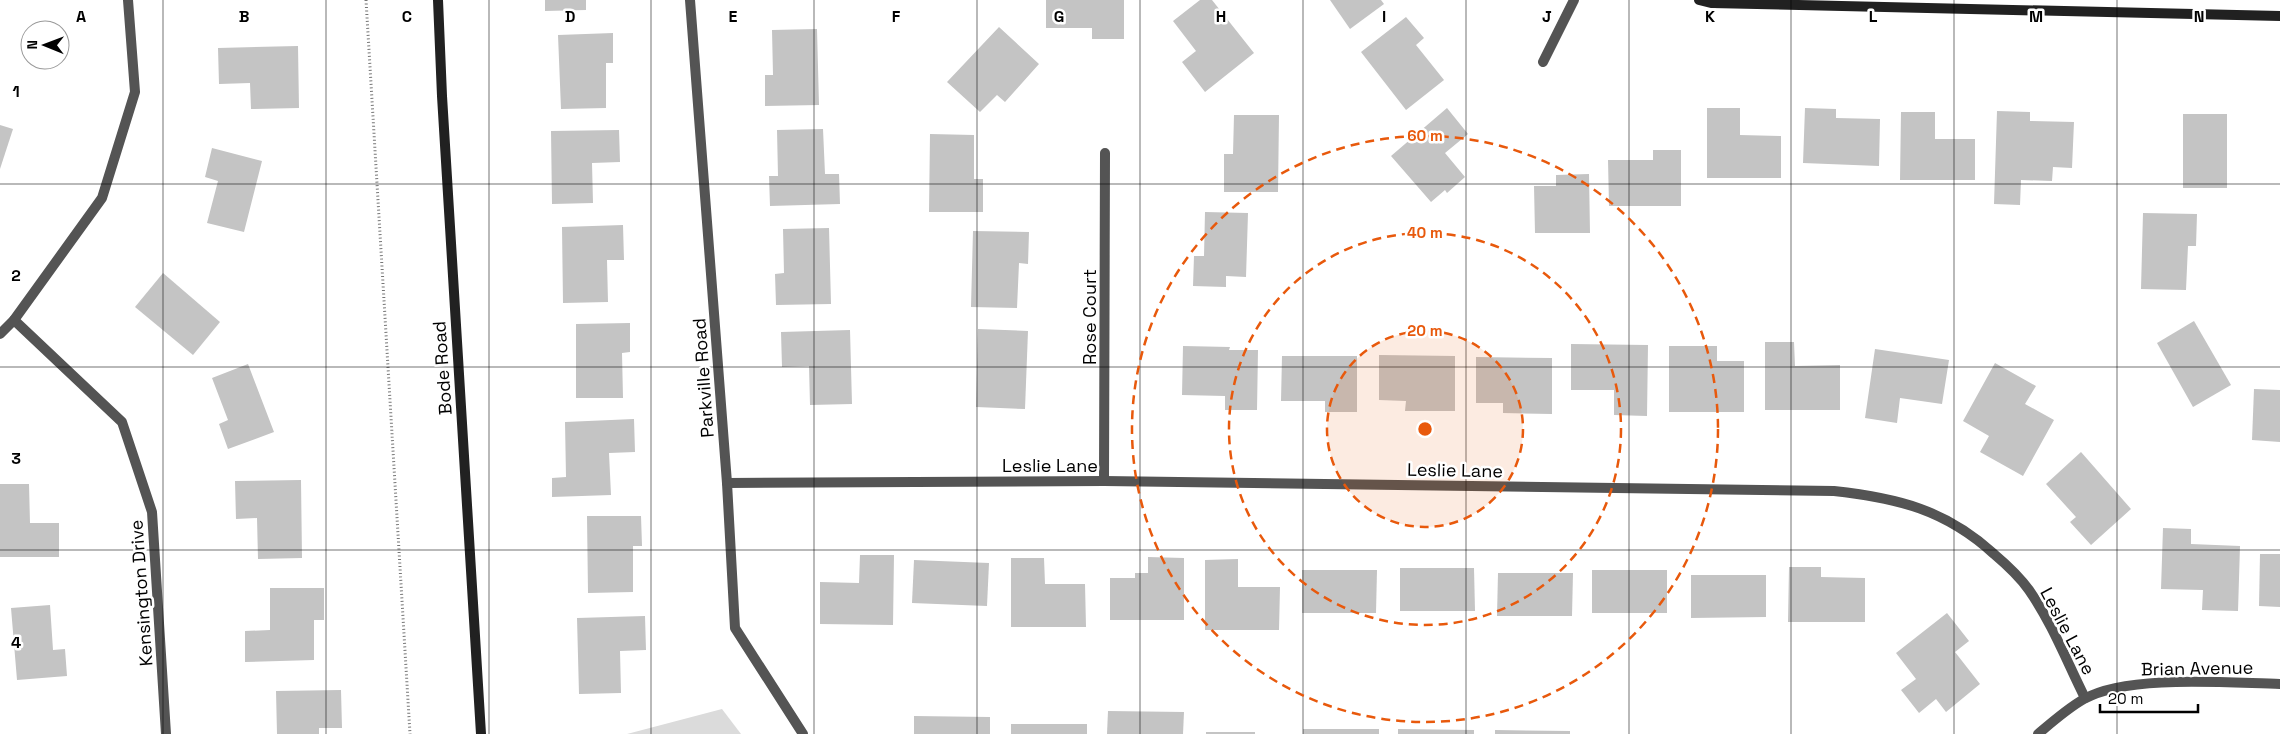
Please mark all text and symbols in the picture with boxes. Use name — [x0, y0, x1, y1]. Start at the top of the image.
text: A — [76, 6, 86, 27]
text: B — [239, 6, 249, 27]
text: C — [402, 6, 412, 27]
text: D — [565, 6, 575, 27]
text: E — [729, 6, 738, 27]
text: F — [892, 6, 901, 27]
text: G — [1054, 6, 1064, 27]
text: H — [1216, 6, 1226, 27]
text: I — [1382, 6, 1386, 27]
text: J — [1542, 6, 1552, 27]
text: K — [1705, 6, 1715, 27]
text: L — [1869, 6, 1878, 27]
text: M — [2029, 6, 2043, 27]
text: N — [2194, 6, 2204, 27]
north arrow — [20, 20, 70, 70]
text: N — [23, 40, 41, 50]
text: 1 — [12, 81, 20, 102]
text: 60 m — [1407, 126, 1443, 145]
text: 40 m — [1407, 223, 1443, 242]
text: 2 — [11, 265, 21, 286]
street label: Rose Court — [1078, 269, 1101, 365]
street label: Parkville Road — [687, 317, 719, 439]
street label: Bode Road — [427, 320, 457, 416]
text: 20 m — [1407, 321, 1443, 340]
centre of rings — [1416, 420, 1434, 438]
text: 3 — [11, 448, 21, 469]
street label: Leslie Lane — [1002, 454, 1098, 477]
street label: Leslie Lane — [1407, 458, 1503, 482]
street label: Kensington Drive — [124, 519, 158, 667]
street label: Leslie Lane — [2035, 583, 2101, 679]
text: 4 — [11, 632, 21, 653]
street label: Brian Avenue — [2141, 656, 2253, 680]
scale bar — [2100, 682, 2198, 714]
text: 20 m — [2108, 689, 2143, 708]

